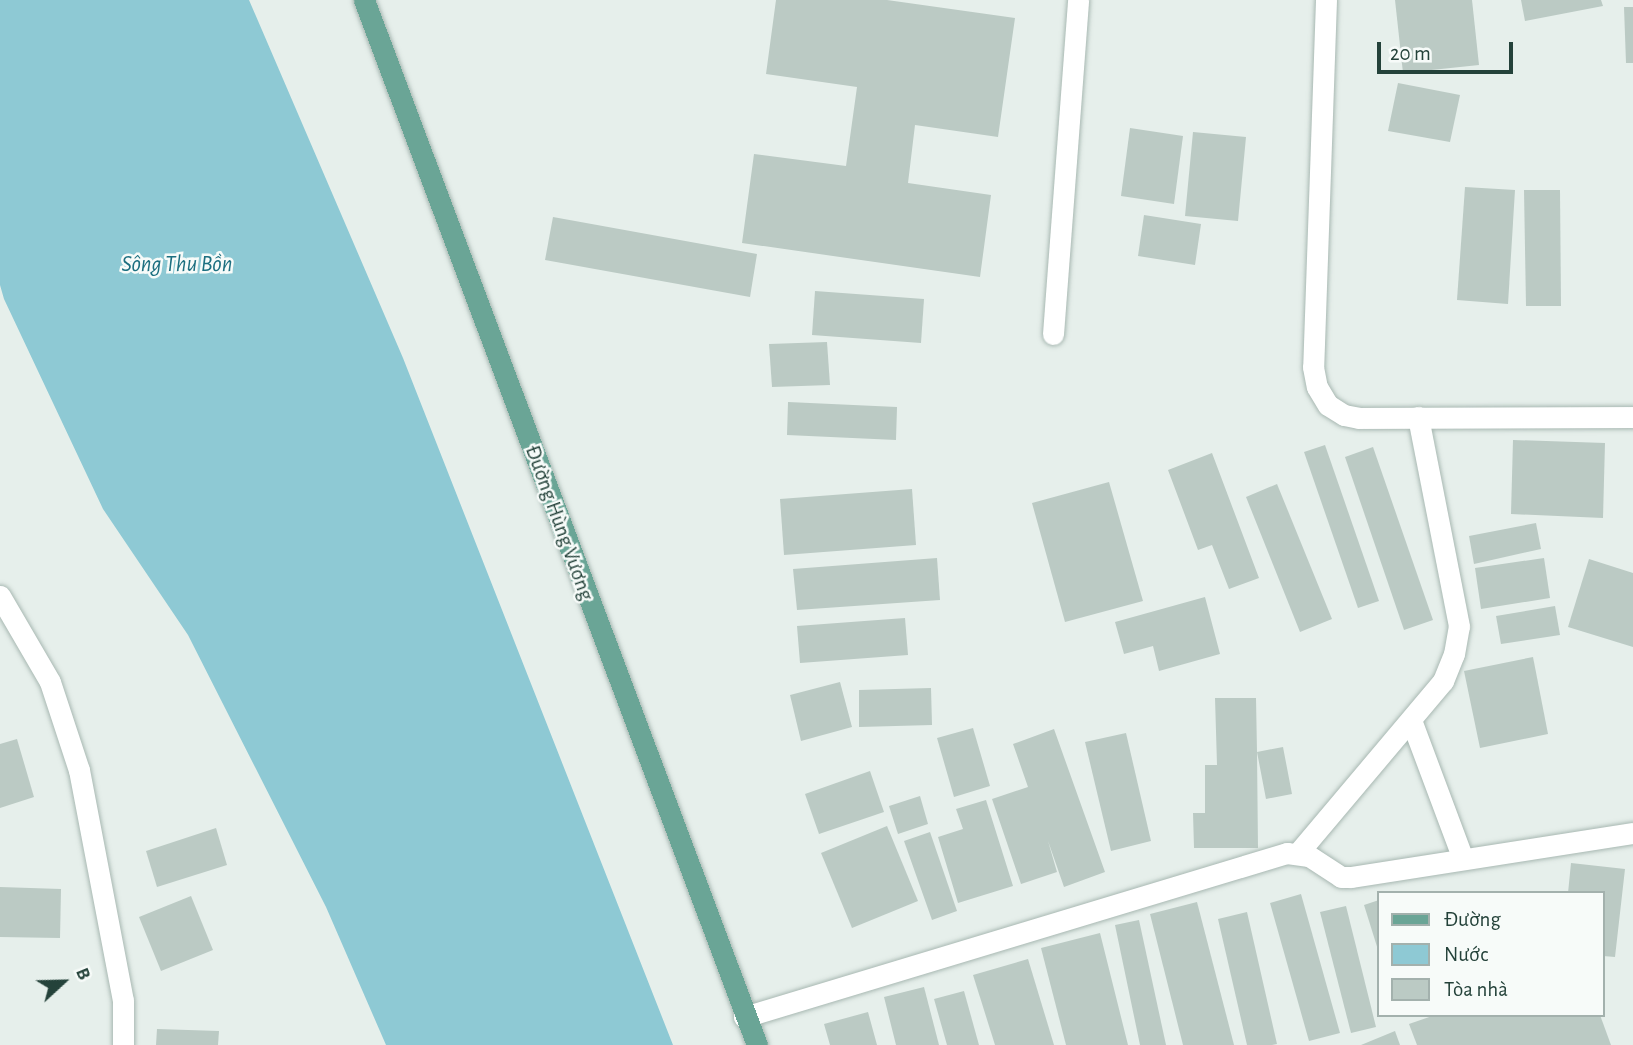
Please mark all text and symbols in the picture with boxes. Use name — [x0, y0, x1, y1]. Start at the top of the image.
scale bar — [1381, 28, 1518, 72]
text: 20 m — [1390, 43, 1431, 64]
water label: Sông Thu Bồn — [121, 251, 233, 279]
street label: Đường Hùng Vương — [519, 442, 599, 604]
legend — [1378, 891, 1605, 1017]
text: Đường — [1444, 909, 1501, 930]
text: Nước — [1444, 944, 1488, 965]
north arrow — [28, 947, 98, 1017]
text: B — [72, 965, 94, 983]
text: Tòa nhà — [1444, 979, 1508, 1000]

